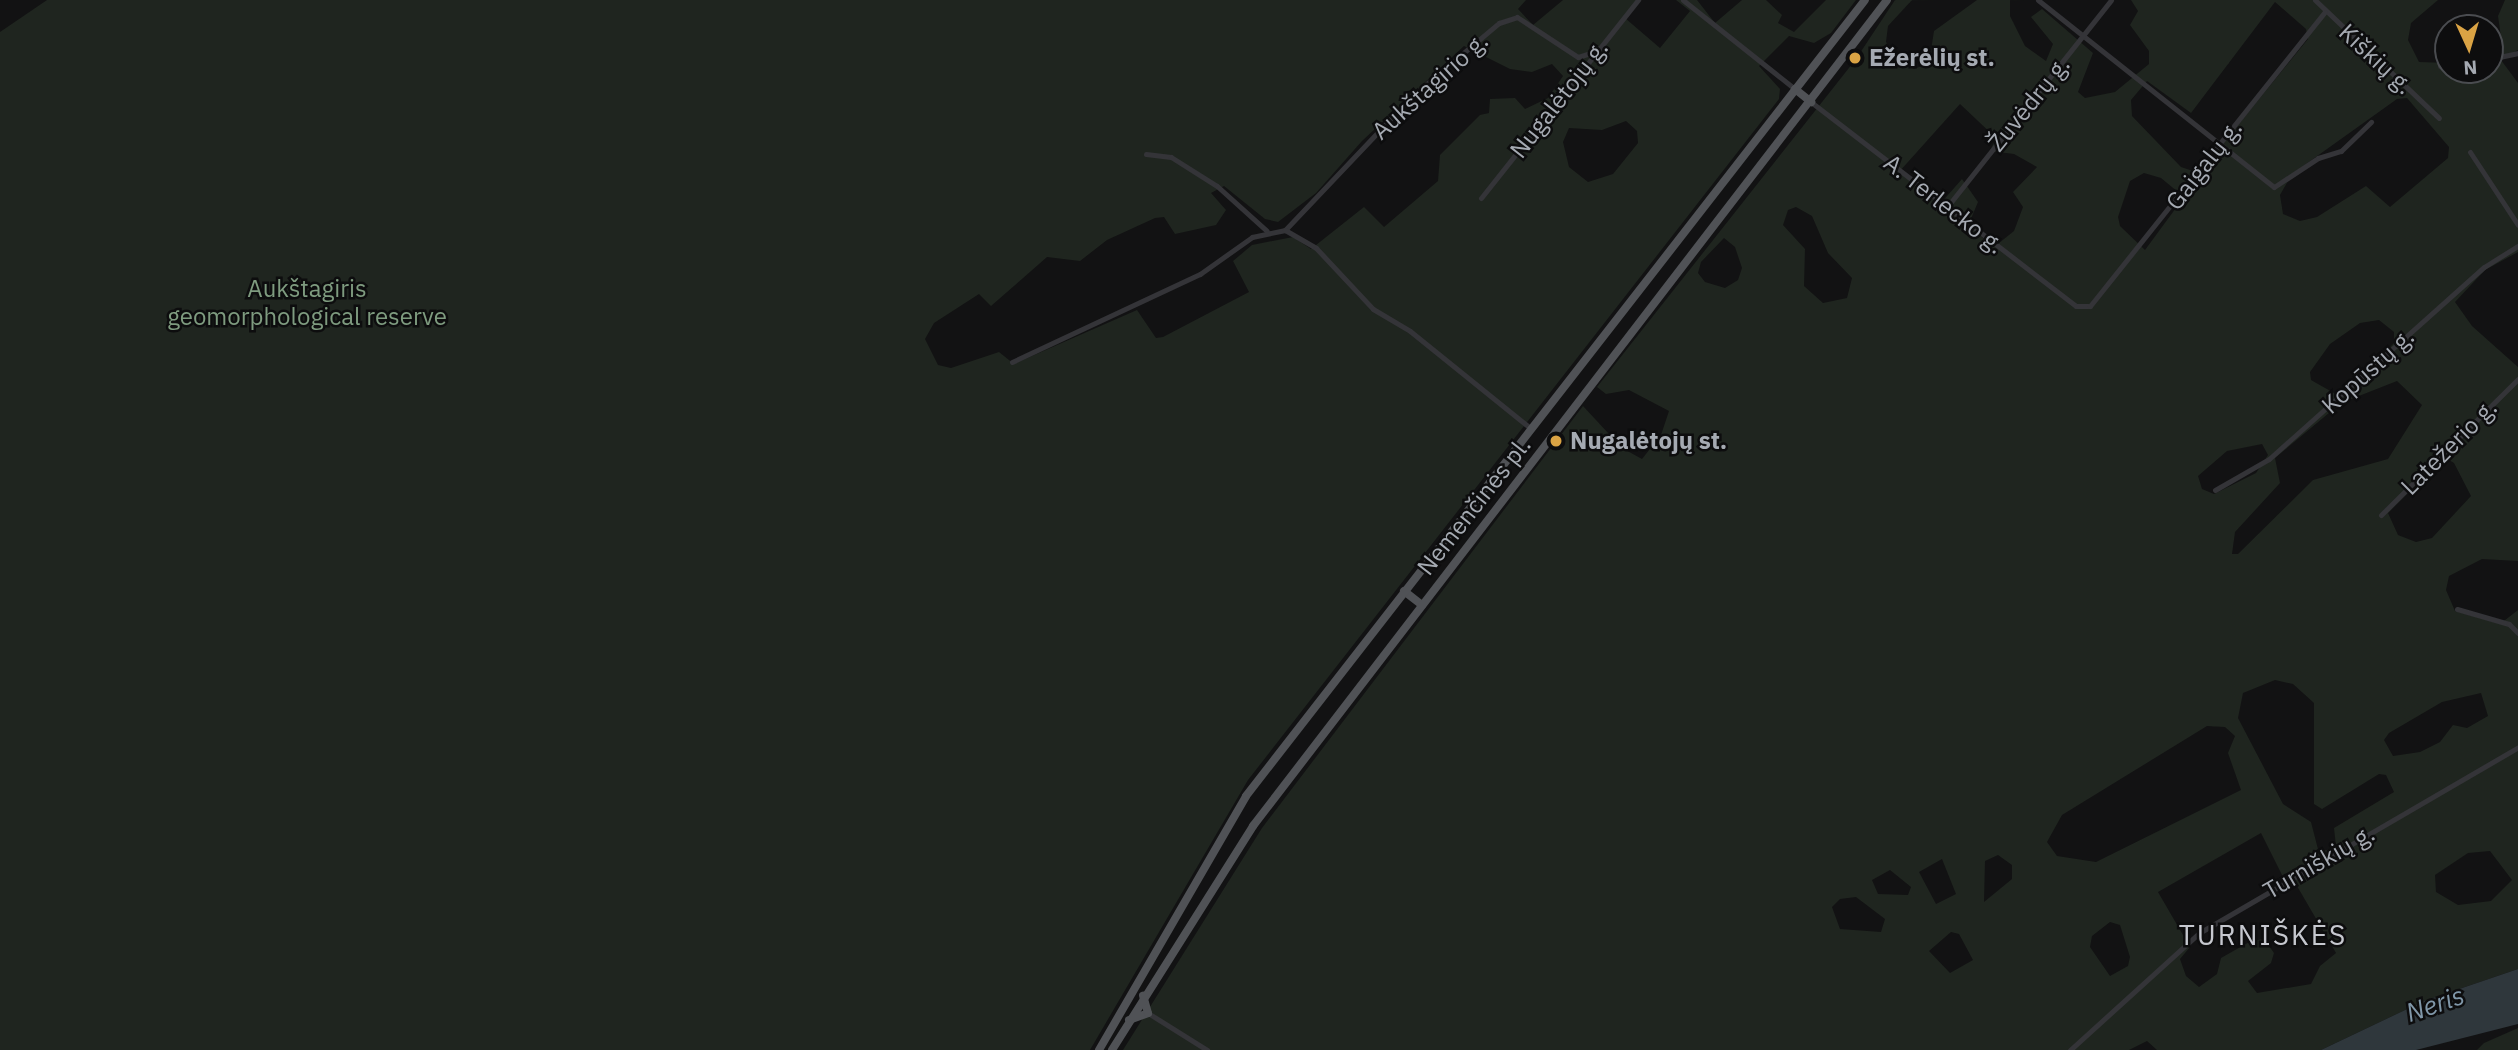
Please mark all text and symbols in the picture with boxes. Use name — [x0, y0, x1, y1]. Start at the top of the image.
north arrow — [2434, 14, 2504, 84]
street label: Kiškių g. — [2333, 18, 2419, 100]
street label: Aukštagirio g. — [1366, 26, 1494, 146]
street label: Nugalėtojų g. — [1504, 34, 1614, 164]
place label: Ežerėlių st. — [1869, 44, 1995, 72]
marker: Ežerėlių st. — [1847, 50, 1863, 66]
street label: Žuvėdrų g. — [1982, 51, 2076, 157]
text: N — [2463, 56, 2478, 80]
street label: Gaigalų g. — [2160, 114, 2248, 216]
street label: A. Terlecko g. — [1878, 148, 2010, 260]
park label: Aukštagiris geomorphological reserve — [167, 275, 447, 331]
street label: Kopūstų g. — [2316, 322, 2420, 420]
street label: Latežerio g. — [2395, 393, 2503, 501]
place label: Nugalėtojų st. — [1570, 427, 1727, 455]
street label: Nemenčinės pl. — [1411, 431, 1537, 581]
marker: Nugalėtojų st. — [1548, 433, 1564, 449]
street label: Turniškių g. — [2258, 819, 2380, 905]
district label: TURNIŠKĖS — [2180, 918, 2346, 952]
water label: Neris — [2402, 980, 2468, 1028]

